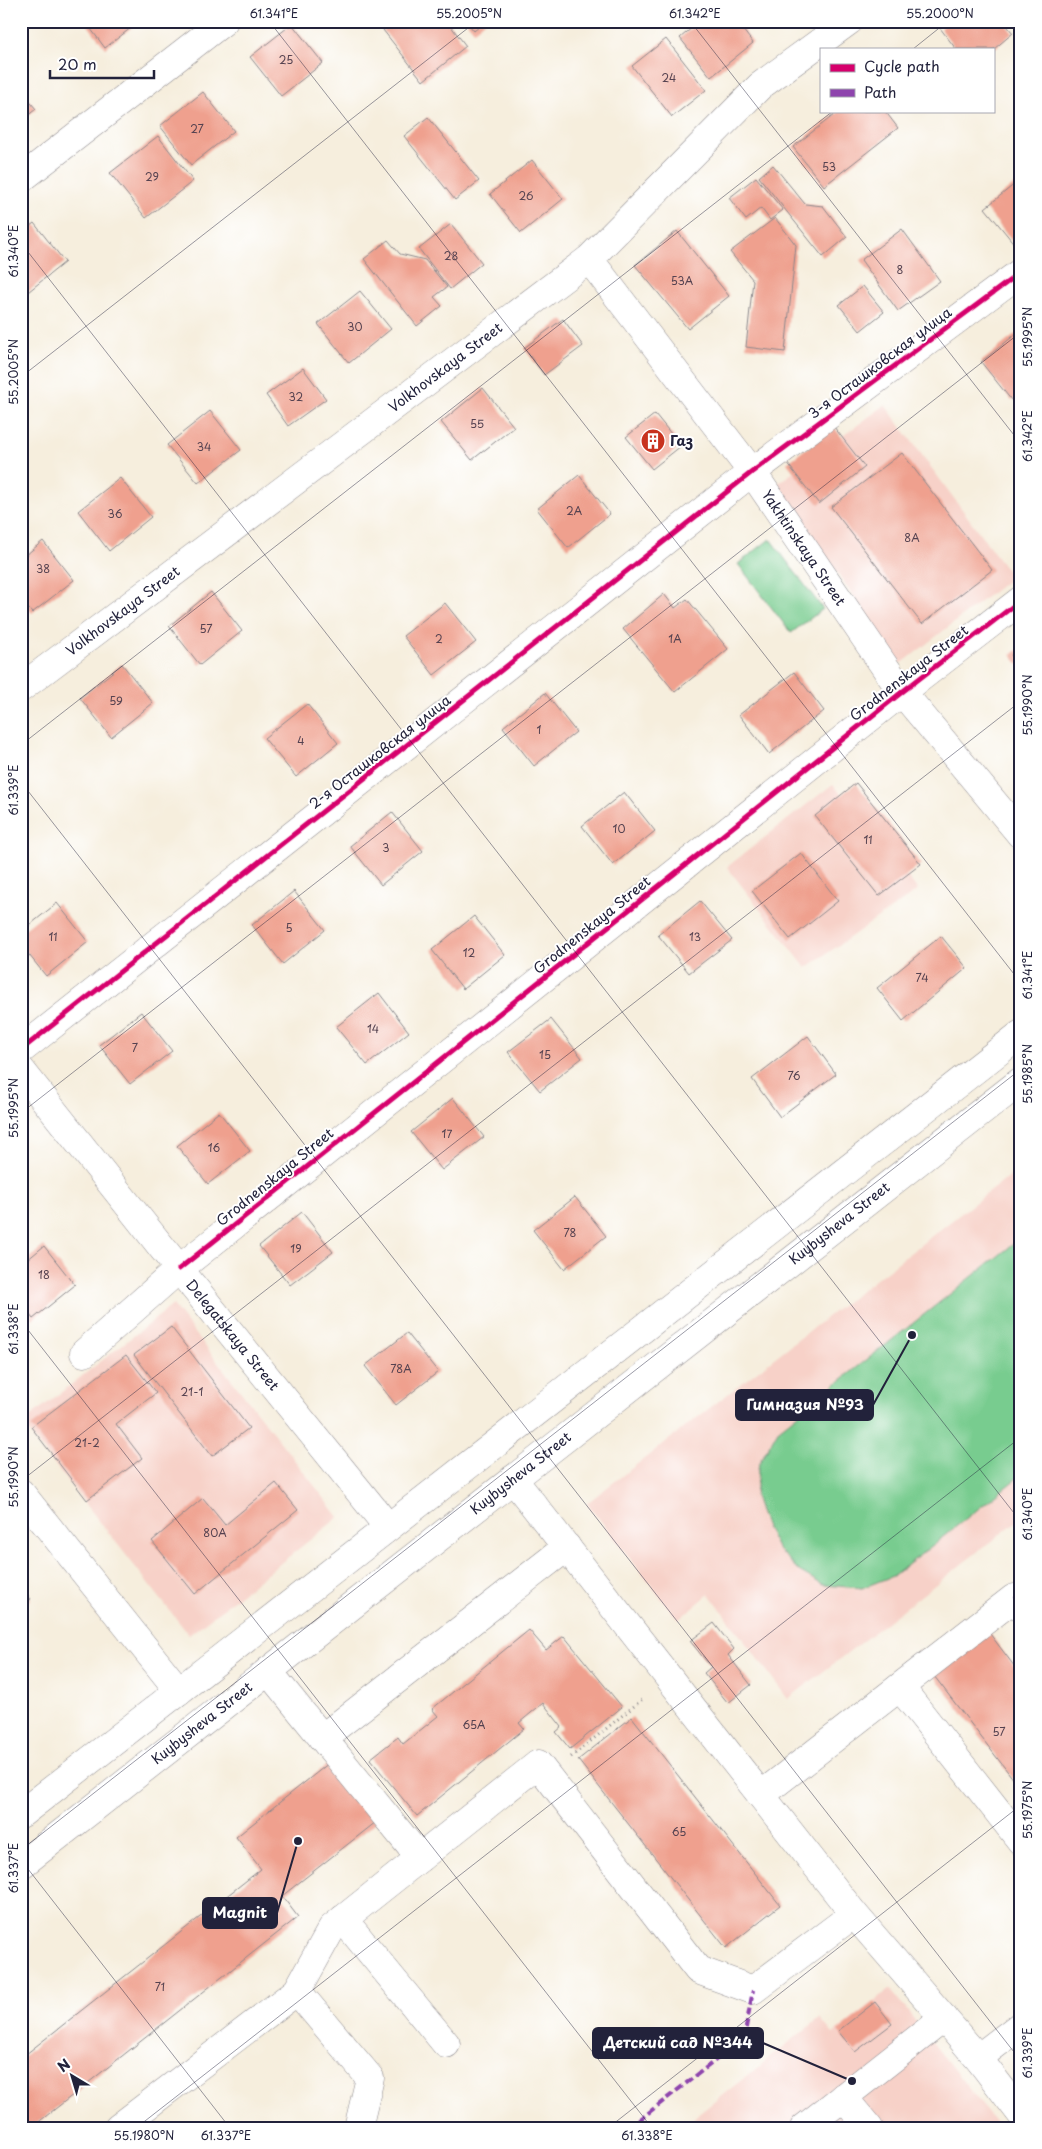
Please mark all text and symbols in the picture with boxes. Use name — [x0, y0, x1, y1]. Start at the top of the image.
text: 61.341°E — [250, 4, 298, 22]
text: 55.2005°N — [436, 4, 502, 22]
text: 61.342°E — [669, 4, 721, 22]
text: 55.2000°N — [906, 4, 974, 22]
scale bar — [50, 48, 154, 80]
legend — [820, 48, 994, 112]
house number: 25 — [279, 51, 293, 68]
text: 20 m — [58, 52, 97, 75]
text: Cycle path — [864, 54, 940, 77]
house number: 24 — [662, 69, 676, 86]
text: Path — [864, 80, 896, 103]
house number: 27 — [190, 120, 204, 137]
house number: 53 — [822, 158, 836, 175]
house number: 29 — [145, 168, 159, 185]
house number: 26 — [518, 187, 534, 204]
text: 61.340°E — [4, 225, 22, 277]
house number: 28 — [444, 247, 458, 264]
house number: 8 — [897, 261, 904, 278]
house number: 53А — [671, 272, 694, 289]
street label: 3-я Осташковская улица — [804, 302, 956, 423]
text: 55.1995°N — [1018, 307, 1036, 367]
street label: Volkhovskaya Street — [384, 317, 507, 417]
house number: 30 — [347, 318, 363, 335]
text: 55.2005°N — [4, 339, 22, 405]
house number: 32 — [289, 388, 304, 405]
text: 61.342°E — [1018, 410, 1036, 462]
house number: 55 — [470, 415, 484, 432]
building icon: Газ — [640, 428, 666, 454]
place label: Газ — [670, 430, 693, 451]
house number: 34 — [197, 438, 211, 455]
street label: Yakhtinskaya Street — [757, 485, 851, 610]
house number: 2А — [566, 502, 583, 519]
house number: 36 — [108, 505, 123, 522]
house number: 8А — [904, 529, 920, 546]
house number: 38 — [36, 560, 50, 577]
street label: Volkhovskaya Street — [61, 560, 184, 660]
street label: Grodnenskaya Street — [845, 619, 973, 726]
house number: 57 — [199, 620, 213, 637]
house number: 2 — [435, 630, 443, 647]
house number: 1А — [668, 630, 682, 647]
text: 55.1990°N — [1018, 674, 1036, 736]
street label: 2-я Осташковская улица — [304, 689, 455, 814]
house number: 59 — [109, 692, 123, 709]
house number: 1 — [537, 721, 542, 738]
house number: 4 — [297, 732, 305, 749]
text: 61.339°E — [4, 765, 22, 815]
house number: 10 — [613, 820, 625, 837]
house number: 11 — [863, 831, 873, 848]
house number: 3 — [382, 839, 390, 856]
street label: Grodnenskaya Street — [529, 870, 655, 979]
house number: 5 — [285, 919, 293, 936]
house number: 11 — [48, 928, 58, 945]
house number: 13 — [689, 928, 701, 945]
house number: 12 — [463, 944, 476, 961]
text: 61.341°E — [1018, 951, 1036, 999]
house number: 74 — [915, 969, 929, 986]
house number: 14 — [367, 1020, 379, 1037]
house number: 7 — [132, 1039, 138, 1056]
text: 55.1985°N — [1018, 1044, 1036, 1104]
house number: 15 — [539, 1046, 551, 1063]
house number: 76 — [787, 1067, 801, 1084]
text: 55.1995°N — [4, 1078, 22, 1138]
street label: Grodnenskaya Street — [212, 1122, 338, 1231]
house number: 17 — [442, 1125, 453, 1142]
house number: 16 — [208, 1139, 221, 1156]
street label: Kuybysheva Street — [784, 1176, 894, 1269]
house number: 78 — [564, 1224, 577, 1241]
house number: 19 — [290, 1240, 302, 1257]
house number: 18 — [38, 1266, 50, 1283]
street label: Delegatskaya Street — [181, 1274, 285, 1395]
text: 61.338°E — [4, 1303, 22, 1355]
house number: 78А — [390, 1360, 412, 1377]
house number: 21-1 — [181, 1383, 204, 1400]
callout: Гимназия №93 — [736, 1390, 873, 1420]
text: Гимназия №93 — [746, 1392, 864, 1415]
street label: Kuybysheva Street — [465, 1426, 576, 1519]
house number: 21-2 — [74, 1434, 100, 1451]
text: 55.1990°N — [4, 1446, 22, 1508]
text: 61.340°E — [1018, 1488, 1036, 1540]
house number: 80А — [203, 1524, 227, 1541]
street label: Kuybysheva Street — [147, 1676, 257, 1769]
house number: 65А — [463, 1716, 486, 1733]
house number: 57 — [992, 1723, 1006, 1740]
text: 55.1975°N — [1018, 1781, 1036, 1839]
house number: 65 — [672, 1823, 686, 1840]
text: 61.337°E — [4, 1843, 22, 1893]
callout: Magnit — [203, 1898, 277, 1928]
text: Magnit — [213, 1900, 267, 1923]
house number: 71 — [155, 1978, 165, 1995]
callout: Детский сад №344 — [593, 2028, 763, 2058]
text: 61.339°E — [1018, 2028, 1036, 2078]
text: Детский сад №344 — [602, 2030, 753, 2053]
north arrow — [48, 2052, 98, 2102]
text: N — [53, 2054, 75, 2077]
text: 55.1980°N — [114, 2126, 174, 2144]
text: 61.337°E — [201, 2126, 251, 2144]
text: 61.338°E — [621, 2126, 673, 2144]

